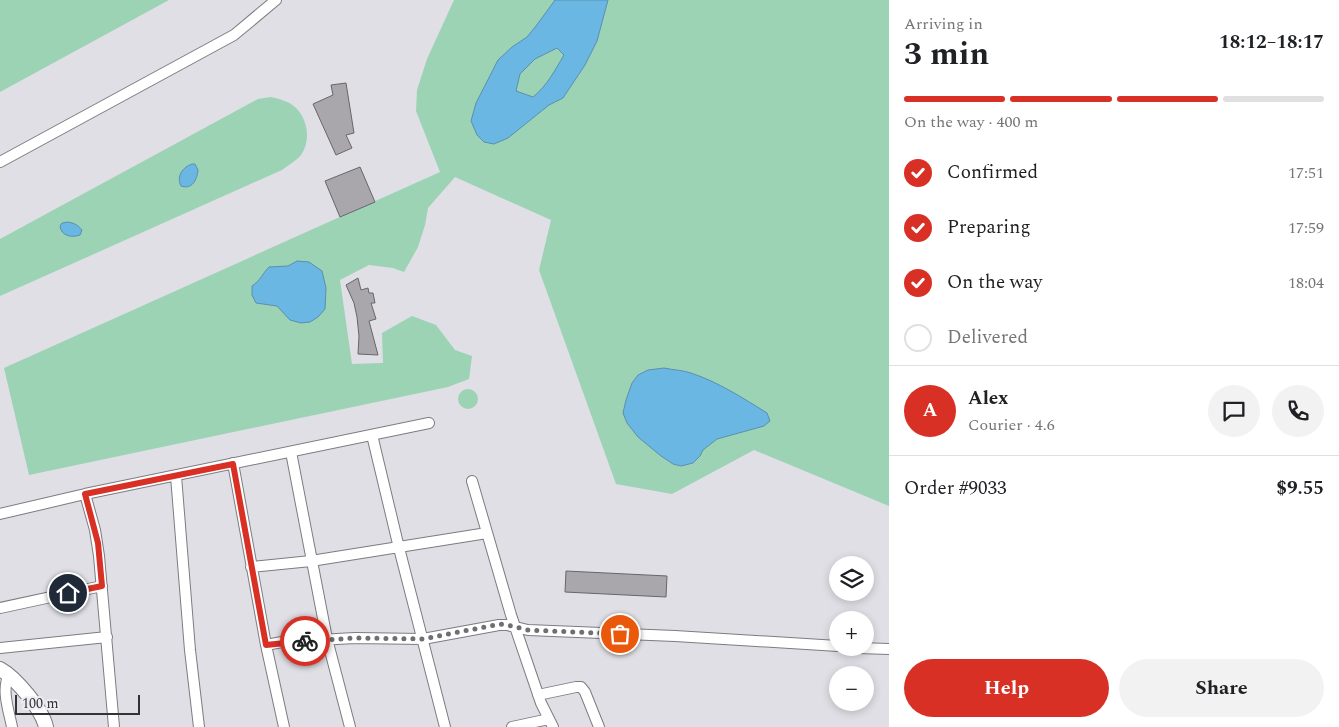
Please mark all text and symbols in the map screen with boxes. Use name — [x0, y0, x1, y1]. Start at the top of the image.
text: Arriving in — [904, 12, 983, 36]
text: 18:12–18:17 — [1219, 28, 1324, 57]
text: 3 min — [904, 30, 989, 79]
text: On the way · 400 m — [904, 110, 1038, 134]
text: Confirmed — [947, 158, 1038, 187]
icon: check — [904, 159, 932, 187]
text: 17:51 — [1288, 161, 1324, 185]
text: Preparing — [947, 213, 1031, 242]
icon: check — [904, 214, 932, 242]
text: 17:59 — [1288, 216, 1324, 240]
text: On the way — [947, 268, 1043, 297]
icon: check — [904, 269, 932, 297]
text: 18:04 — [1288, 271, 1324, 295]
text: Delivered — [947, 323, 1028, 352]
text: Alex — [968, 384, 1009, 413]
button: chat — [1208, 385, 1260, 437]
button: phone — [1272, 385, 1324, 437]
text: A — [923, 396, 937, 425]
text: Courier · 4.6 — [968, 413, 1055, 437]
text: Order #9033 — [904, 474, 1007, 503]
text: $9.55 — [1276, 474, 1324, 503]
map controls — [829, 556, 874, 711]
button: layers — [829, 556, 874, 601]
pin — [47, 572, 89, 614]
icon: home — [54, 579, 82, 607]
button: + — [829, 611, 874, 656]
pin — [599, 613, 641, 655]
courier — [280, 616, 330, 666]
icon: bag — [606, 620, 634, 648]
icon: bike — [291, 627, 319, 655]
button: Help — [904, 659, 1109, 717]
button: Share — [1119, 659, 1324, 717]
button: − — [829, 666, 874, 711]
scale bar — [15, 692, 140, 715]
text: 100 m — [22, 693, 59, 714]

